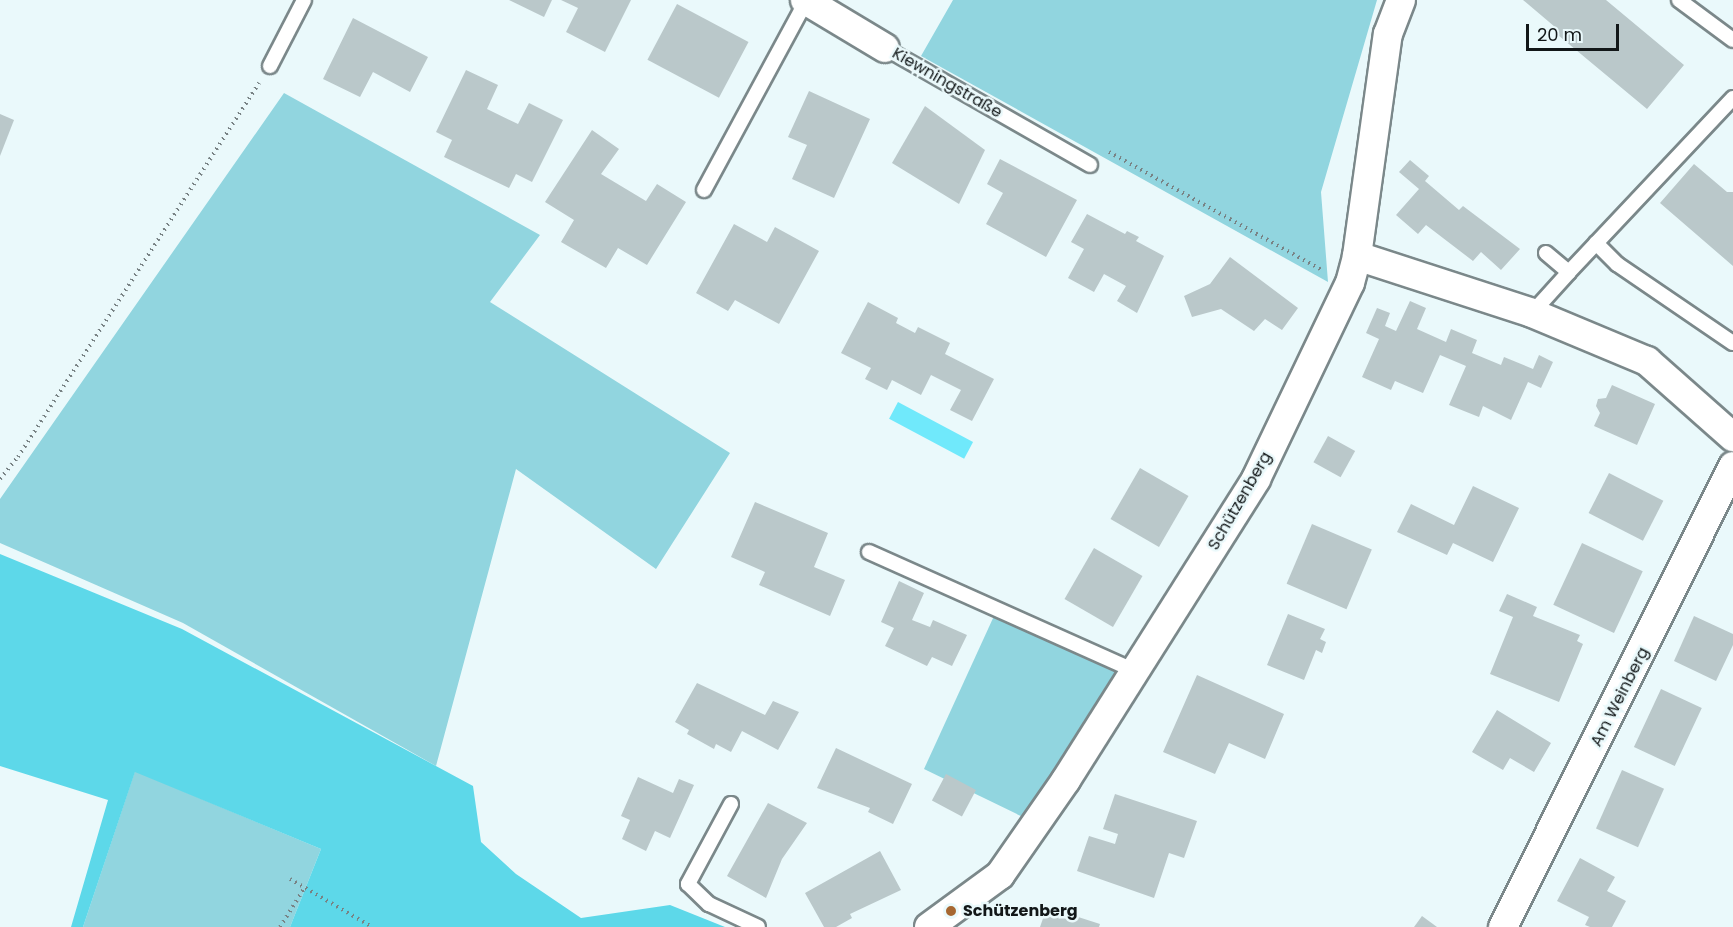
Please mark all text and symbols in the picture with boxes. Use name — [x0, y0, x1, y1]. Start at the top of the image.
scale bar — [1529, 12, 1622, 50]
text: 20 m — [1537, 22, 1582, 47]
street label: Kiewningstraße — [889, 44, 1005, 122]
street label: Schützenberg — [1204, 448, 1276, 554]
street label: Am Weinberg — [1587, 644, 1653, 750]
place label: Schützenberg — [963, 901, 1078, 921]
marker: Schützenberg — [944, 904, 958, 918]

